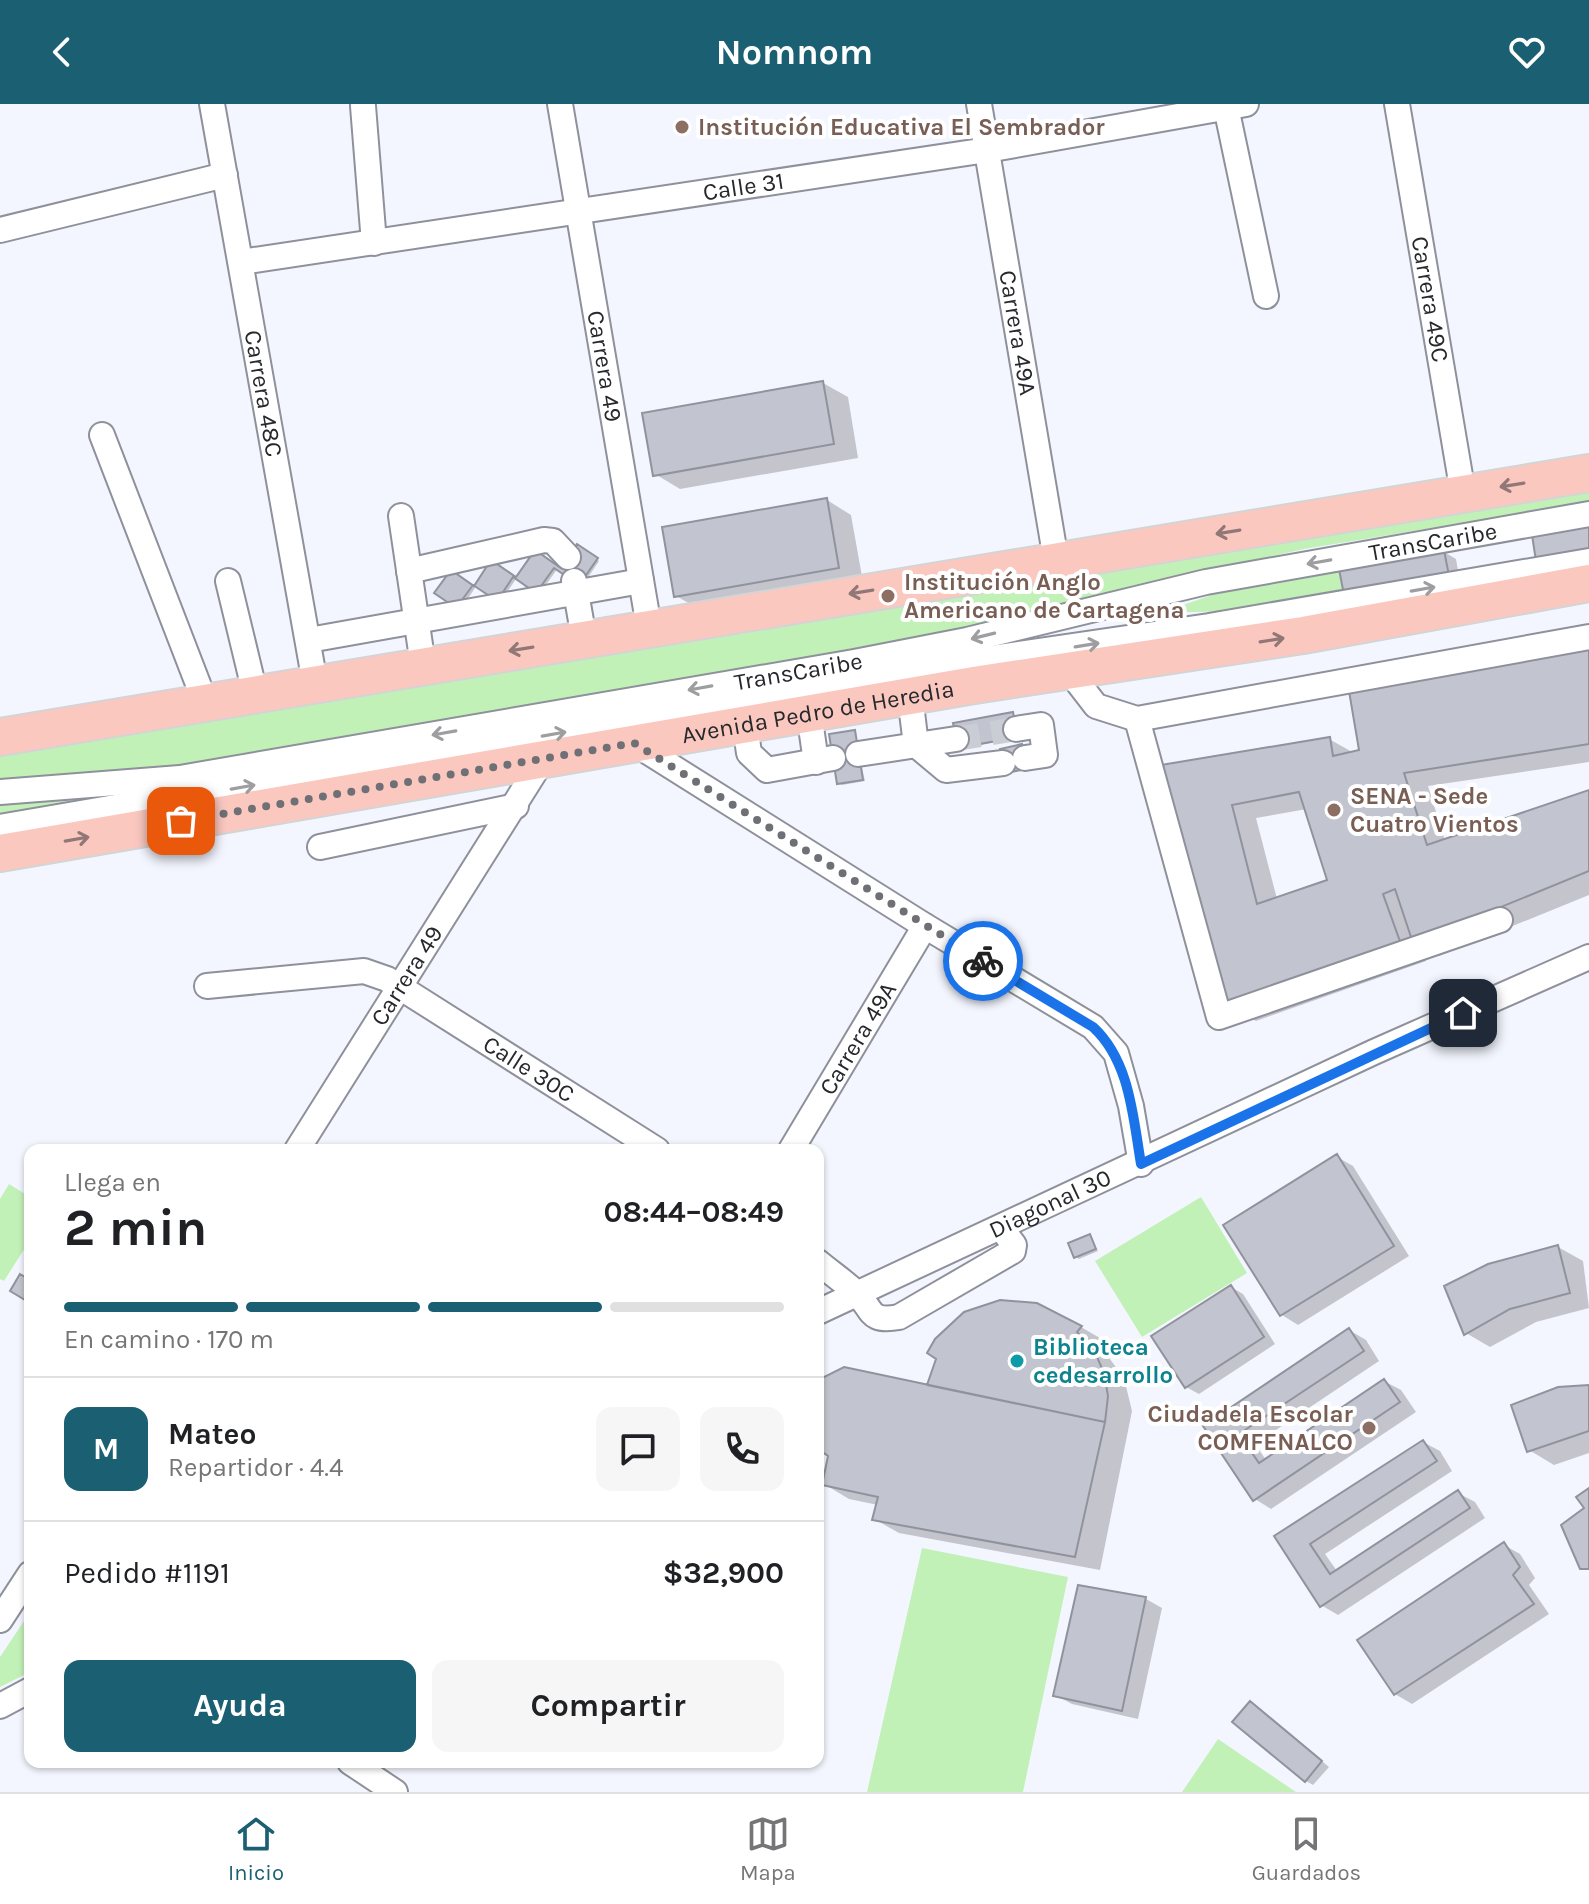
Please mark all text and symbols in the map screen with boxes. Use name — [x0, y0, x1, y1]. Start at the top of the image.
icon: back — [40, 30, 84, 74]
icon: heart — [1505, 30, 1549, 74]
text: Nomnom — [716, 31, 873, 73]
place label: Institución Educativa El Sembrador — [698, 113, 1105, 141]
marker: Institución Educativa El Sembrador — [673, 118, 691, 136]
street label: Calle 31 — [701, 167, 786, 206]
street label: Carrera 49C — [1406, 234, 1455, 364]
street label: Carrera 49A — [993, 268, 1042, 398]
street label: Carrera 49 — [581, 308, 628, 424]
street label: Carrera 48C — [238, 328, 288, 459]
one-way arrow — [1500, 478, 1525, 493]
street label: TransCaribe — [1367, 517, 1499, 567]
one-way arrow — [1216, 525, 1241, 540]
one-way arrow — [1307, 555, 1332, 570]
place label: Institución Anglo Americano de Cartagena — [904, 568, 1185, 624]
one-way arrow — [1410, 581, 1435, 596]
one-way arrow — [849, 586, 874, 601]
marker: Institución Anglo Americano de Cartagena — [879, 587, 897, 605]
one-way arrow — [971, 629, 997, 644]
one-way arrow — [1259, 632, 1284, 647]
one-way arrow — [1074, 637, 1099, 652]
one-way arrow — [509, 642, 535, 657]
street label: TransCaribe — [732, 647, 865, 696]
street label: Avenida Pedro de Heredia — [680, 675, 956, 749]
one-way arrow — [688, 682, 713, 697]
one-way arrow — [541, 725, 566, 740]
one-way arrow — [432, 726, 457, 741]
one-way arrow — [230, 779, 255, 794]
place label: SENA - Sede Cuatro Vientos — [1350, 782, 1519, 838]
pin — [147, 787, 215, 855]
icon: bag — [159, 799, 203, 843]
marker: SENA - Sede Cuatro Vientos — [1325, 801, 1343, 819]
one-way arrow — [64, 831, 89, 846]
street label: Carrera 49 — [365, 921, 449, 1031]
courier — [943, 921, 1023, 1001]
icon: bike — [961, 939, 1005, 983]
street label: Carrera 49A — [813, 977, 902, 1100]
pin — [1429, 979, 1497, 1047]
icon: home — [1441, 991, 1485, 1035]
street label: Calle 30C — [478, 1030, 580, 1108]
street label: Diagonal 30 — [984, 1163, 1115, 1244]
text: Llega en — [64, 1167, 161, 1198]
text: 08:44–08:49 — [603, 1194, 784, 1230]
text: 2 min — [64, 1197, 207, 1258]
text: En camino · 170 m — [64, 1324, 274, 1355]
place label: Biblioteca cedesarrollo — [1033, 1333, 1173, 1389]
marker: Biblioteca cedesarrollo — [1008, 1352, 1026, 1370]
place label: Ciudadela Escolar COMFENALCO — [1147, 1400, 1354, 1456]
button: chat — [596, 1407, 680, 1491]
button: phone — [700, 1407, 784, 1491]
text: Mateo — [168, 1416, 257, 1452]
marker: Ciudadela Escolar COMFENALCO — [1360, 1419, 1378, 1437]
text: M — [93, 1431, 119, 1467]
text: Repartidor · 4.4 — [168, 1452, 343, 1483]
text: Pedido #1191 — [64, 1555, 230, 1591]
text: $32,900 — [663, 1555, 784, 1591]
button: Ayuda — [64, 1660, 416, 1752]
button: Compartir — [432, 1660, 784, 1752]
tab: Inicio — [228, 1812, 284, 1886]
tab: Mapa — [740, 1812, 796, 1886]
tab: Guardados — [1252, 1812, 1361, 1886]

